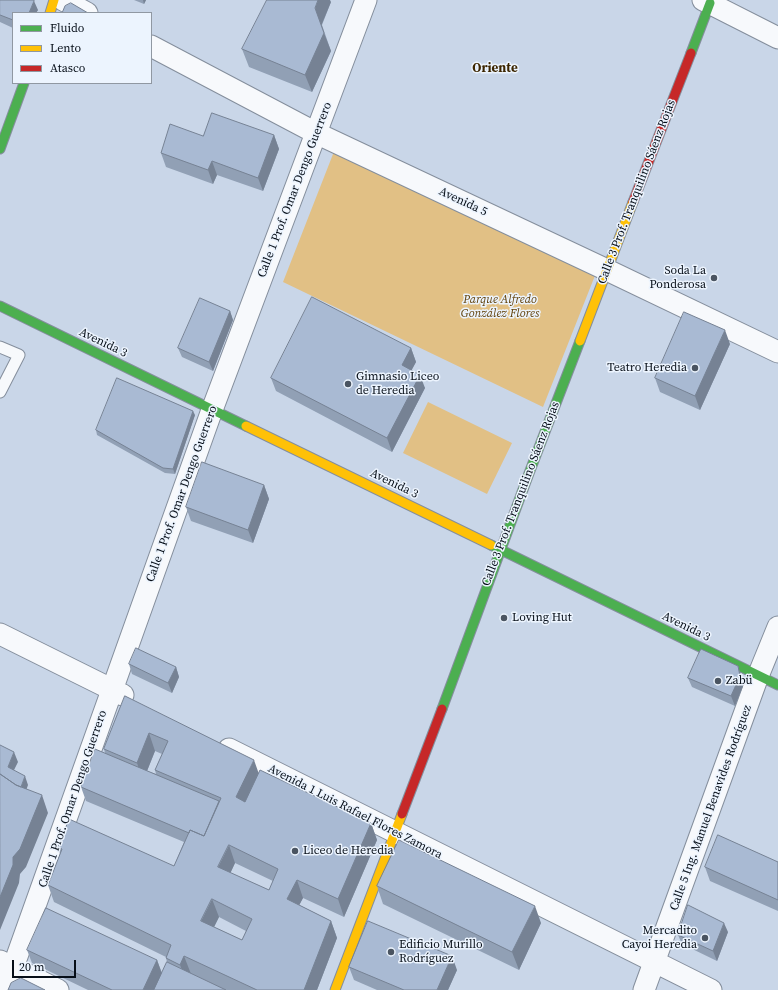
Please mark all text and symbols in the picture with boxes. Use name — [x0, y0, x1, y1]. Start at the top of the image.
legend — [12, 12, 152, 84]
text: Fluido — [50, 20, 84, 36]
text: Lento — [50, 40, 81, 56]
text: Atasco — [50, 60, 85, 76]
district label: Oriente — [472, 61, 518, 77]
street label: Calle 3 Prof. Tranquilino Sáenz Rojas — [595, 98, 679, 286]
street label: Calle 1 Prof. Omar Dengo Guerrero — [255, 100, 335, 280]
street label: Avenida 5 — [437, 185, 489, 219]
place label: Soda La Ponderosa — [650, 264, 706, 292]
marker: Soda La Ponderosa — [709, 273, 719, 283]
park label: Parque Alfredo González Flores — [461, 293, 539, 321]
street label: Avenida 3 — [77, 325, 129, 361]
place label: Teatro Heredia — [607, 361, 687, 375]
marker: Teatro Heredia — [690, 363, 700, 373]
place label: Gimnasio Liceo de Heredia — [356, 370, 439, 398]
marker: Gimnasio Liceo de Heredia — [343, 379, 353, 389]
street label: Calle 3 Prof. Tranquilino Sáenz Rojas — [479, 400, 563, 588]
street label: Calle 1 Prof. Omar Dengo Guerrero — [143, 404, 221, 584]
street label: Avenida 3 — [368, 466, 420, 502]
street label: Avenida 3 — [660, 609, 712, 645]
place label: Loving Hut — [512, 611, 572, 625]
marker: Loving Hut — [499, 613, 509, 623]
place label: Zabü — [726, 674, 753, 688]
marker: Zabü — [713, 676, 723, 686]
street label: Calle 5 Ing. Manuel Benavides Rodríguez — [667, 703, 755, 913]
street label: Calle 1 Prof. Omar Dengo Guerrero — [36, 708, 110, 890]
street label: Avenida 1 Luis Rafael Flores Zamora — [265, 762, 445, 862]
place label: Liceo de Heredia — [303, 844, 394, 858]
marker: Liceo de Heredia — [290, 846, 300, 856]
place label: Mercadito Cayoi Heredia — [622, 924, 697, 952]
marker: Mercadito Cayoi Heredia — [700, 933, 710, 943]
place label: Edificio Murillo Rodríguez — [399, 938, 483, 966]
marker: Edificio Murillo Rodríguez — [386, 947, 396, 957]
scale bar — [14, 952, 78, 978]
text: 20 m — [19, 959, 45, 975]

